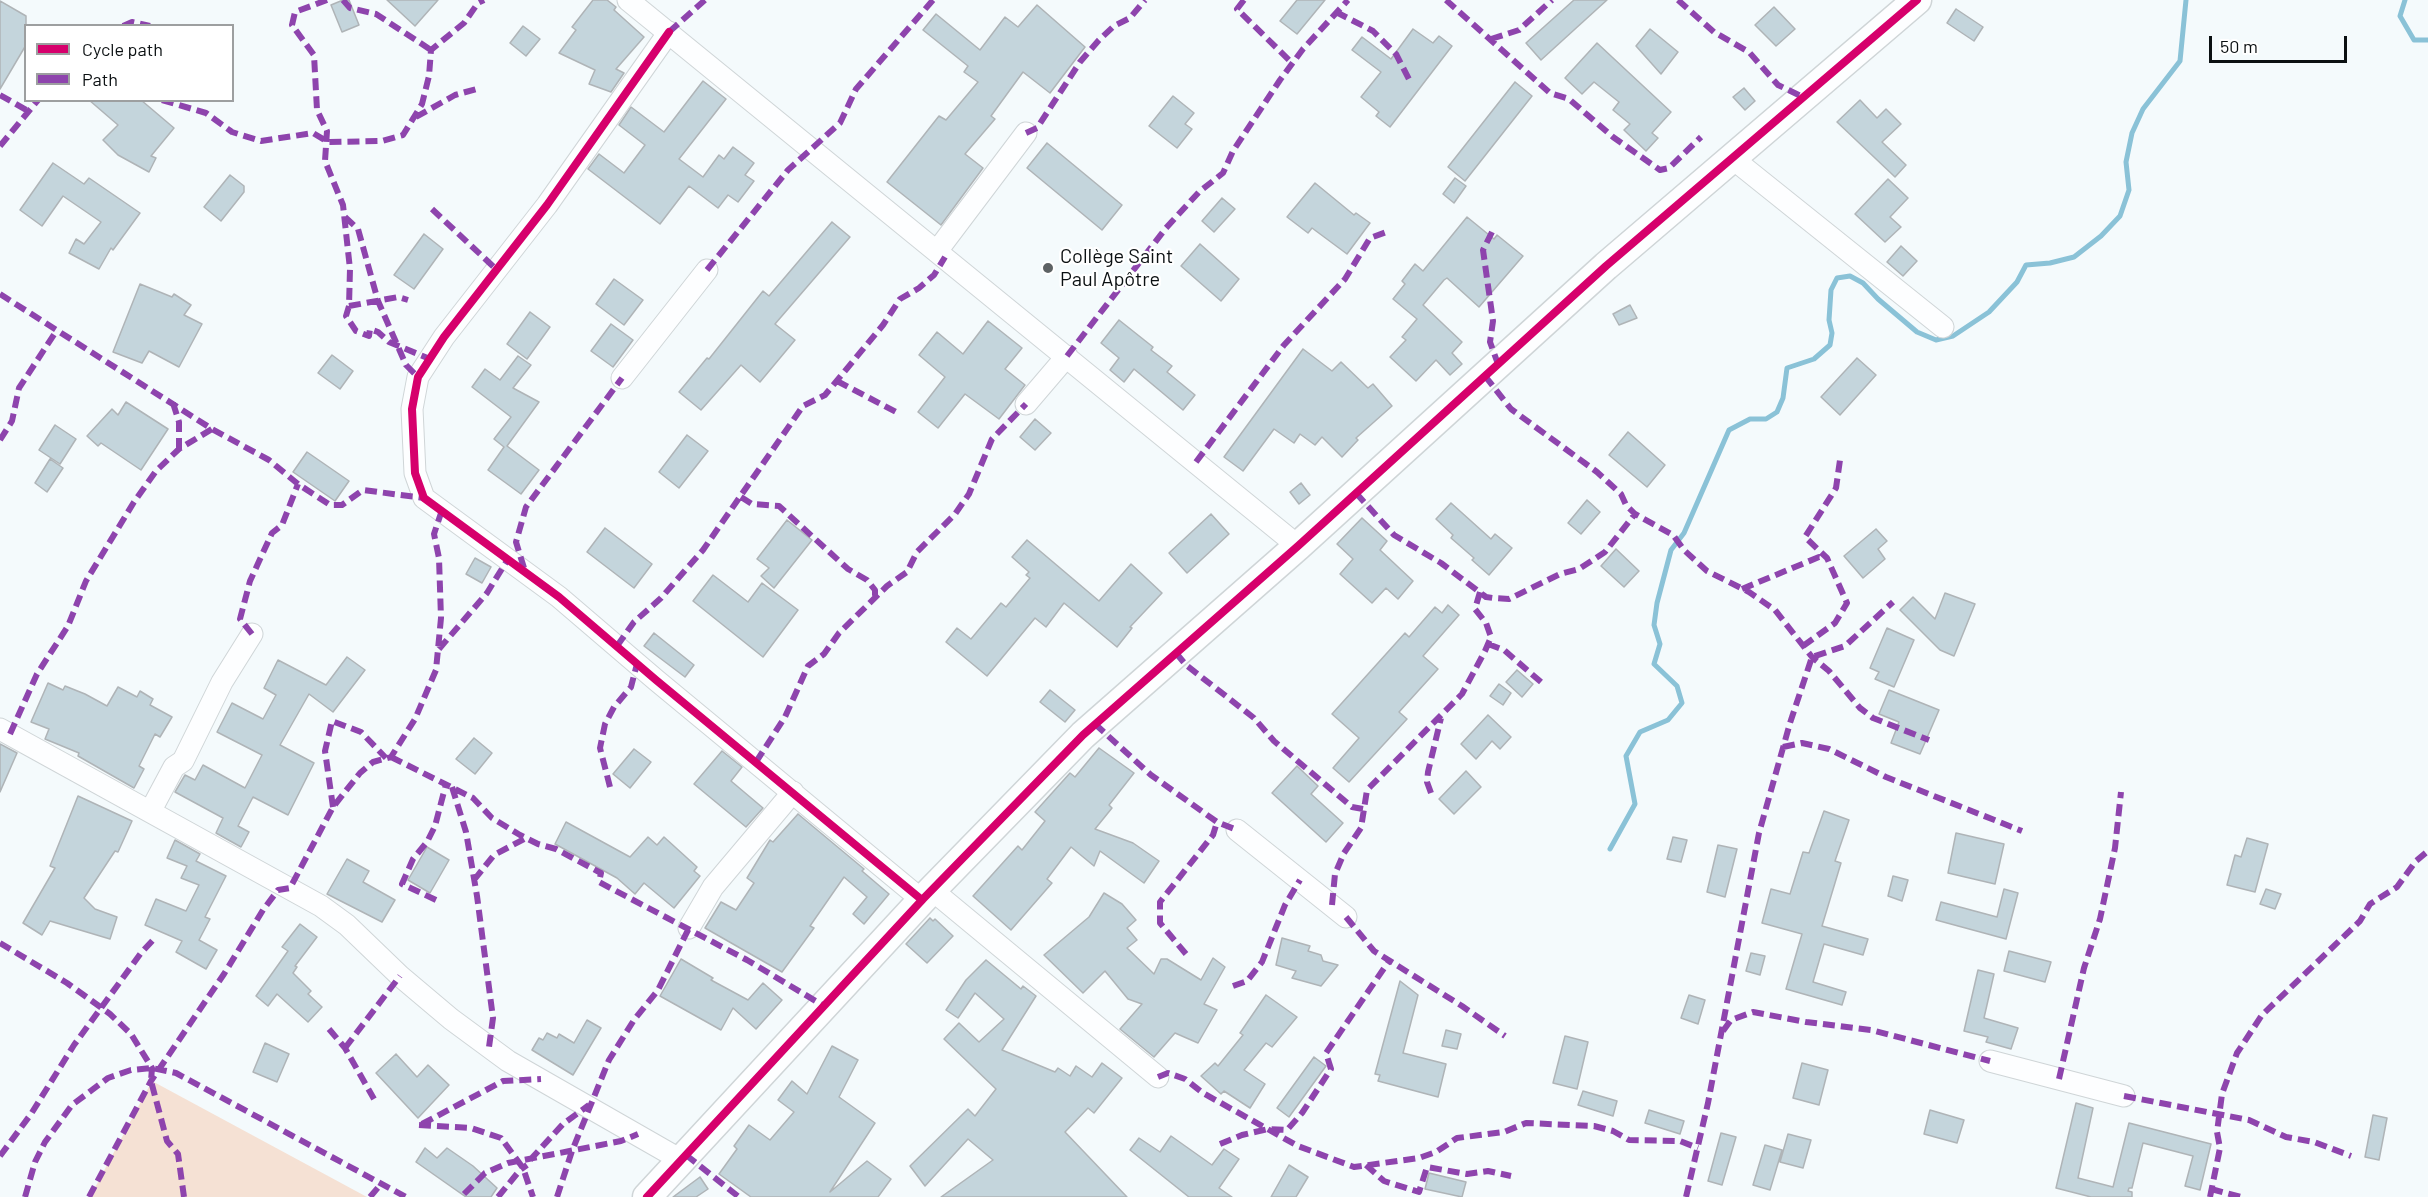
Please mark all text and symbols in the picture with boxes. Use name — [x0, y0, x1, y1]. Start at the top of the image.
legend — [24, 24, 234, 102]
scale bar — [2212, 24, 2350, 62]
text: 50 m — [2220, 35, 2258, 57]
text: Cycle path — [82, 38, 163, 60]
text: Path — [82, 68, 118, 90]
place label: Collège Saint Paul Apôtre — [1060, 244, 1173, 291]
marker: Collège Saint Paul Apôtre — [1041, 261, 1055, 275]

